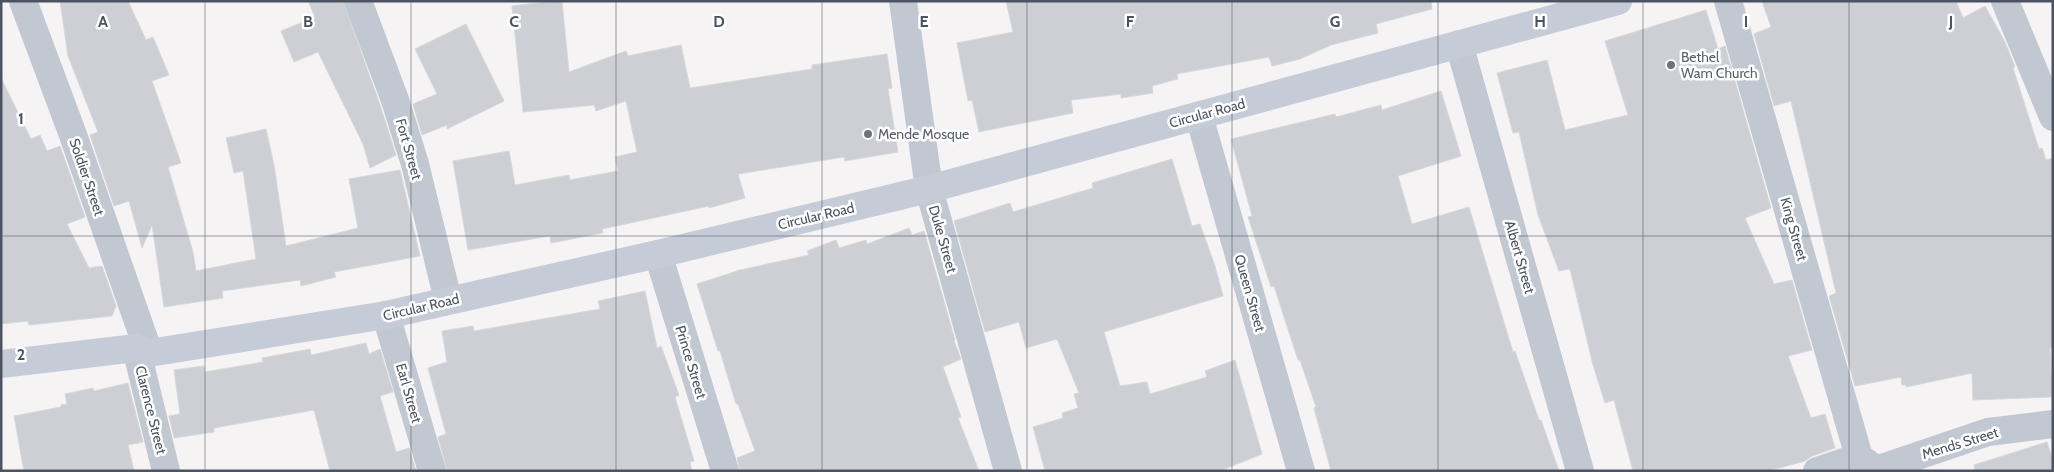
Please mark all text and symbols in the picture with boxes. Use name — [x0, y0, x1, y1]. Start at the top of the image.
text: A — [98, 12, 108, 31]
text: B — [303, 12, 313, 31]
text: C — [509, 12, 519, 31]
text: D — [713, 12, 725, 31]
text: E — [919, 12, 929, 31]
text: F — [1126, 12, 1135, 31]
text: G — [1330, 12, 1340, 31]
text: H — [1534, 12, 1546, 31]
text: I — [1744, 12, 1748, 31]
text: J — [1948, 12, 1953, 31]
place label: Bethel Wam Church — [1681, 48, 1758, 82]
marker: Bethel Wam Church — [1665, 59, 1677, 71]
street label: Circular Road — [1167, 94, 1247, 132]
text: 1 — [18, 109, 24, 128]
street label: Fort Street — [392, 116, 426, 182]
place label: Mende Mosque — [878, 125, 969, 143]
marker: Mende Mosque — [862, 128, 874, 140]
street label: Soldier Street — [65, 136, 109, 218]
street label: King Street — [1776, 195, 1812, 263]
street label: Circular Road — [776, 198, 856, 234]
street label: Duke Street — [925, 203, 961, 275]
street label: Albert Street — [1501, 218, 1539, 296]
street label: Queen Street — [1230, 252, 1270, 334]
street label: Circular Road — [381, 289, 461, 325]
street label: Prince Street — [671, 323, 711, 401]
text: 2 — [17, 345, 25, 364]
street label: Earl Street — [392, 361, 426, 425]
street label: Clarence Street — [131, 364, 171, 456]
street label: Mends Street — [1920, 423, 2001, 463]

